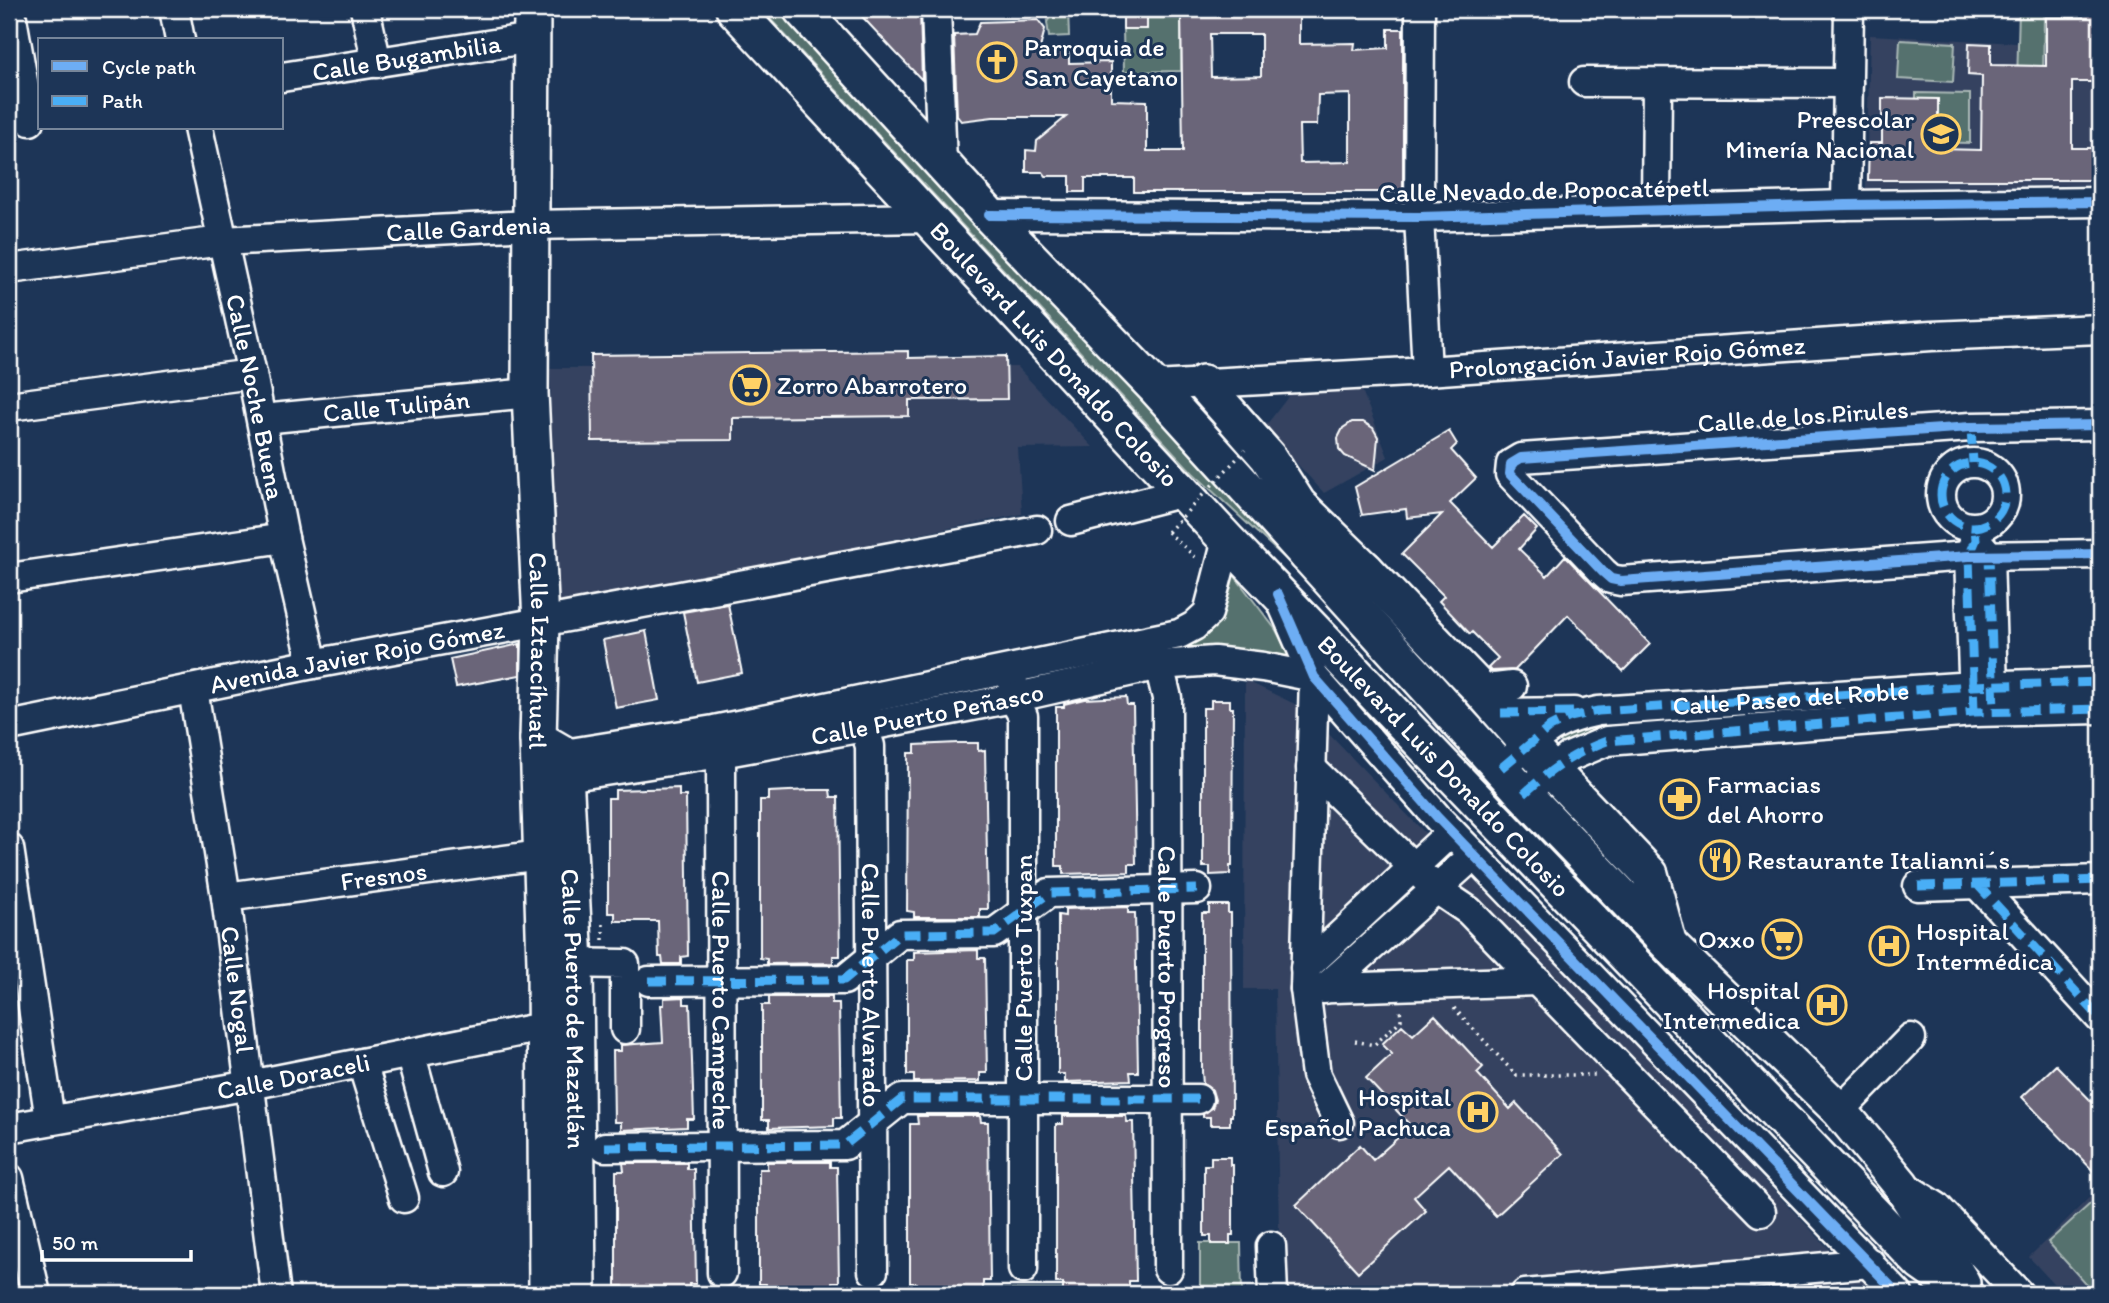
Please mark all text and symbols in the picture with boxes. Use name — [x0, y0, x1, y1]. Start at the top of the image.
street label: Calle Bugambilia — [310, 27, 504, 88]
place label: Parroquia de San Cayetano — [1024, 31, 1178, 93]
legend — [38, 38, 284, 130]
church icon: Parroquia de San Cayetano — [976, 41, 1018, 83]
text: Cycle path — [102, 54, 196, 79]
text: Path — [102, 88, 143, 113]
place label: Preescolar Minería Nacional — [1725, 103, 1914, 165]
school or university icon: Preescolar Minería Nacional — [1920, 113, 1962, 155]
street label: Calle Nevado de Popocatépetl — [1379, 171, 1709, 209]
street label: Calle Gardenia — [385, 209, 552, 248]
street label: Boulevard Luis Donaldo Colosio — [923, 214, 1186, 494]
street label: Calle Noche Buena — [219, 291, 292, 503]
street label: Prolongación Javier Rojo Gómez — [1448, 329, 1807, 385]
supermarket icon: Zorro Abarrotero — [729, 364, 771, 406]
place label: Zorro Abarrotero — [777, 369, 967, 401]
street label: Calle Tulipán — [321, 383, 471, 429]
street label: Calle de los Pirules — [1696, 393, 1910, 439]
street label: Calle Iztaccíhuatl — [522, 551, 557, 750]
street label: Avenida Javier Rojo Gómez — [207, 613, 507, 701]
street label: Boulevard Luis Donaldo Colosio — [1311, 628, 1577, 904]
street label: Calle Paseo del Roble — [1672, 674, 1910, 722]
street label: Calle Puerto Peñasco — [808, 676, 1047, 752]
place label: Farmacias del Ahorro — [1707, 768, 1824, 830]
pharmacy icon: Farmacias del Ahorro — [1659, 778, 1701, 820]
restaurant icon: Restaurante Italianni´s — [1699, 839, 1741, 881]
place label: Restaurante Italianni´s — [1747, 844, 2010, 876]
street label: Calle Puerto Progreso — [1151, 846, 1184, 1089]
street label: Fresnos — [338, 854, 429, 898]
street label: Calle Puerto Tuxpan — [1007, 854, 1039, 1082]
street label: Calle Puerto Alvarado — [855, 863, 888, 1108]
street label: Calle Puerto de Mazatlán — [554, 868, 593, 1149]
street label: Calle Puerto Campeche — [705, 871, 738, 1130]
place label: Hospital Intermédica — [1916, 915, 2054, 977]
supermarket icon: Oxxo — [1761, 918, 1803, 960]
place label: Oxxo — [1698, 923, 1755, 955]
street label: Calle Nogal — [214, 924, 262, 1055]
hospital icon: Hospital Intermédica — [1868, 925, 1910, 967]
place label: Hospital Intermedica — [1663, 974, 1800, 1036]
hospital icon: Hospital Intermedica — [1806, 984, 1848, 1026]
street label: Calle Doraceli — [214, 1046, 373, 1107]
place label: Hospital Español Pachuca — [1264, 1081, 1451, 1143]
hospital icon: Hospital Español Pachuca — [1457, 1091, 1499, 1133]
scale bar — [42, 1219, 191, 1263]
text: 50 m — [52, 1230, 99, 1255]

